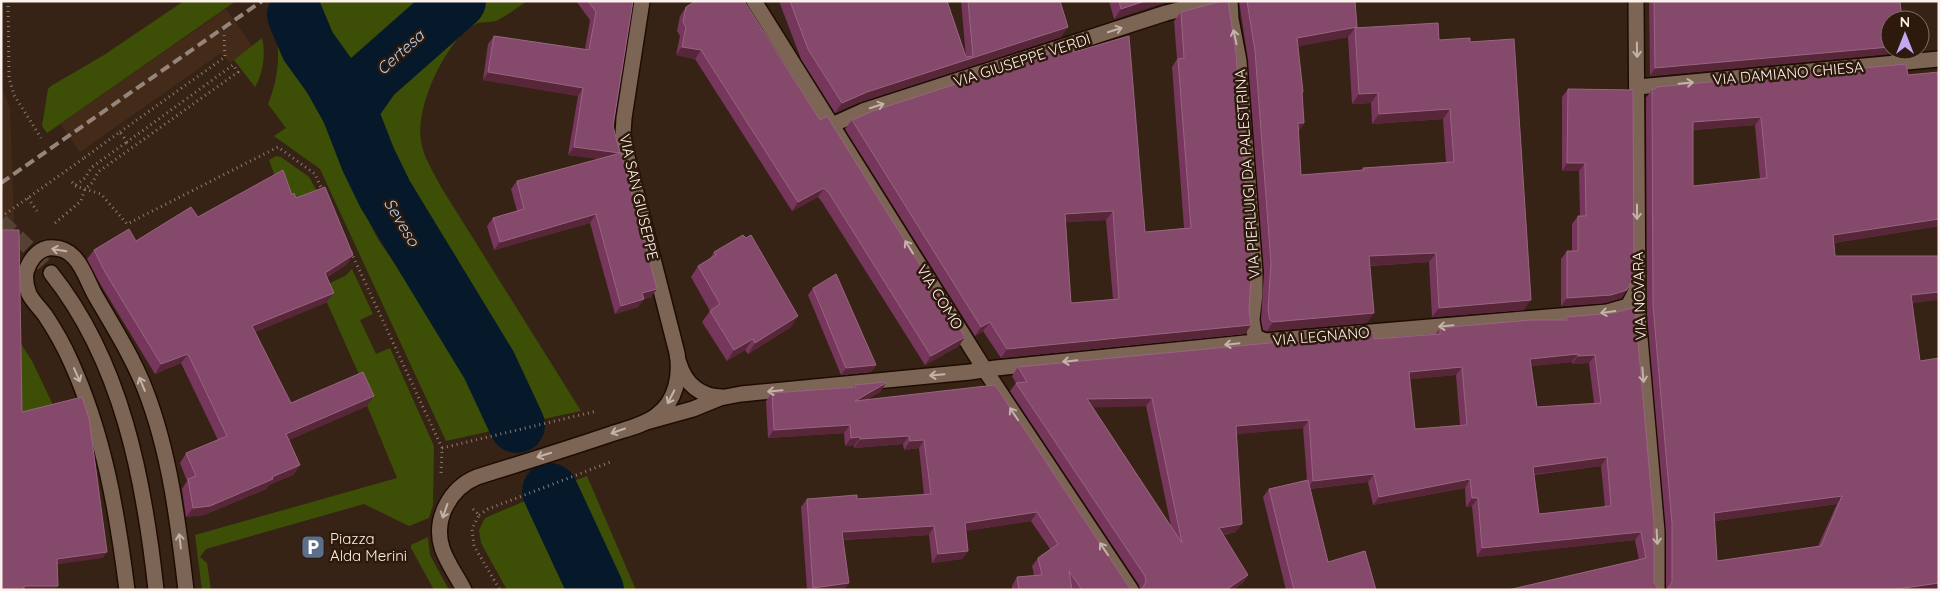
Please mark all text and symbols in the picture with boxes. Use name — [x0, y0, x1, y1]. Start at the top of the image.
north arrow — [1880, 10, 1930, 60]
text: N — [1900, 13, 1910, 31]
one-way arrow — [1107, 24, 1123, 34]
water label: Certesa — [372, 25, 429, 79]
street label: VIA GIUSEPPE VERDI — [951, 29, 1093, 91]
one-way arrow — [1230, 30, 1239, 46]
one-way arrow — [1632, 42, 1642, 58]
street label: VIA DAMIANO CHIESA — [1712, 57, 1864, 89]
street label: VIA PIERLUIGI DA PALESTRINA — [1230, 68, 1264, 279]
one-way arrow — [1678, 78, 1694, 87]
one-way arrow — [869, 101, 885, 111]
street label: VIA SAN GIUSEPPE — [615, 132, 663, 262]
water label: Seveso — [380, 194, 425, 251]
one-way arrow — [1633, 204, 1642, 220]
one-way arrow — [903, 240, 913, 254]
one-way arrow — [51, 244, 67, 254]
street label: VIA NOVARA — [1628, 251, 1650, 341]
street label: VIA COMO — [913, 261, 967, 333]
one-way arrow — [1600, 307, 1616, 317]
one-way arrow — [1438, 321, 1454, 330]
street label: VIA LEGNANO — [1272, 322, 1370, 350]
one-way arrow — [1224, 340, 1240, 349]
one-way arrow — [1062, 356, 1078, 366]
one-way arrow — [1638, 366, 1648, 382]
one-way arrow — [74, 368, 83, 383]
one-way arrow — [929, 371, 945, 380]
one-way arrow — [137, 377, 147, 392]
one-way arrow — [768, 386, 784, 396]
one-way arrow — [666, 389, 675, 404]
one-way arrow — [1009, 407, 1019, 421]
one-way arrow — [611, 427, 627, 436]
one-way arrow — [537, 451, 553, 461]
one-way arrow — [439, 503, 449, 519]
one-way arrow — [1653, 528, 1662, 544]
place label: Piazza Alda Merini — [330, 529, 407, 565]
one-way arrow — [175, 534, 185, 550]
parking icon: Piazza Alda Merini — [300, 534, 326, 560]
one-way arrow — [1099, 542, 1109, 556]

